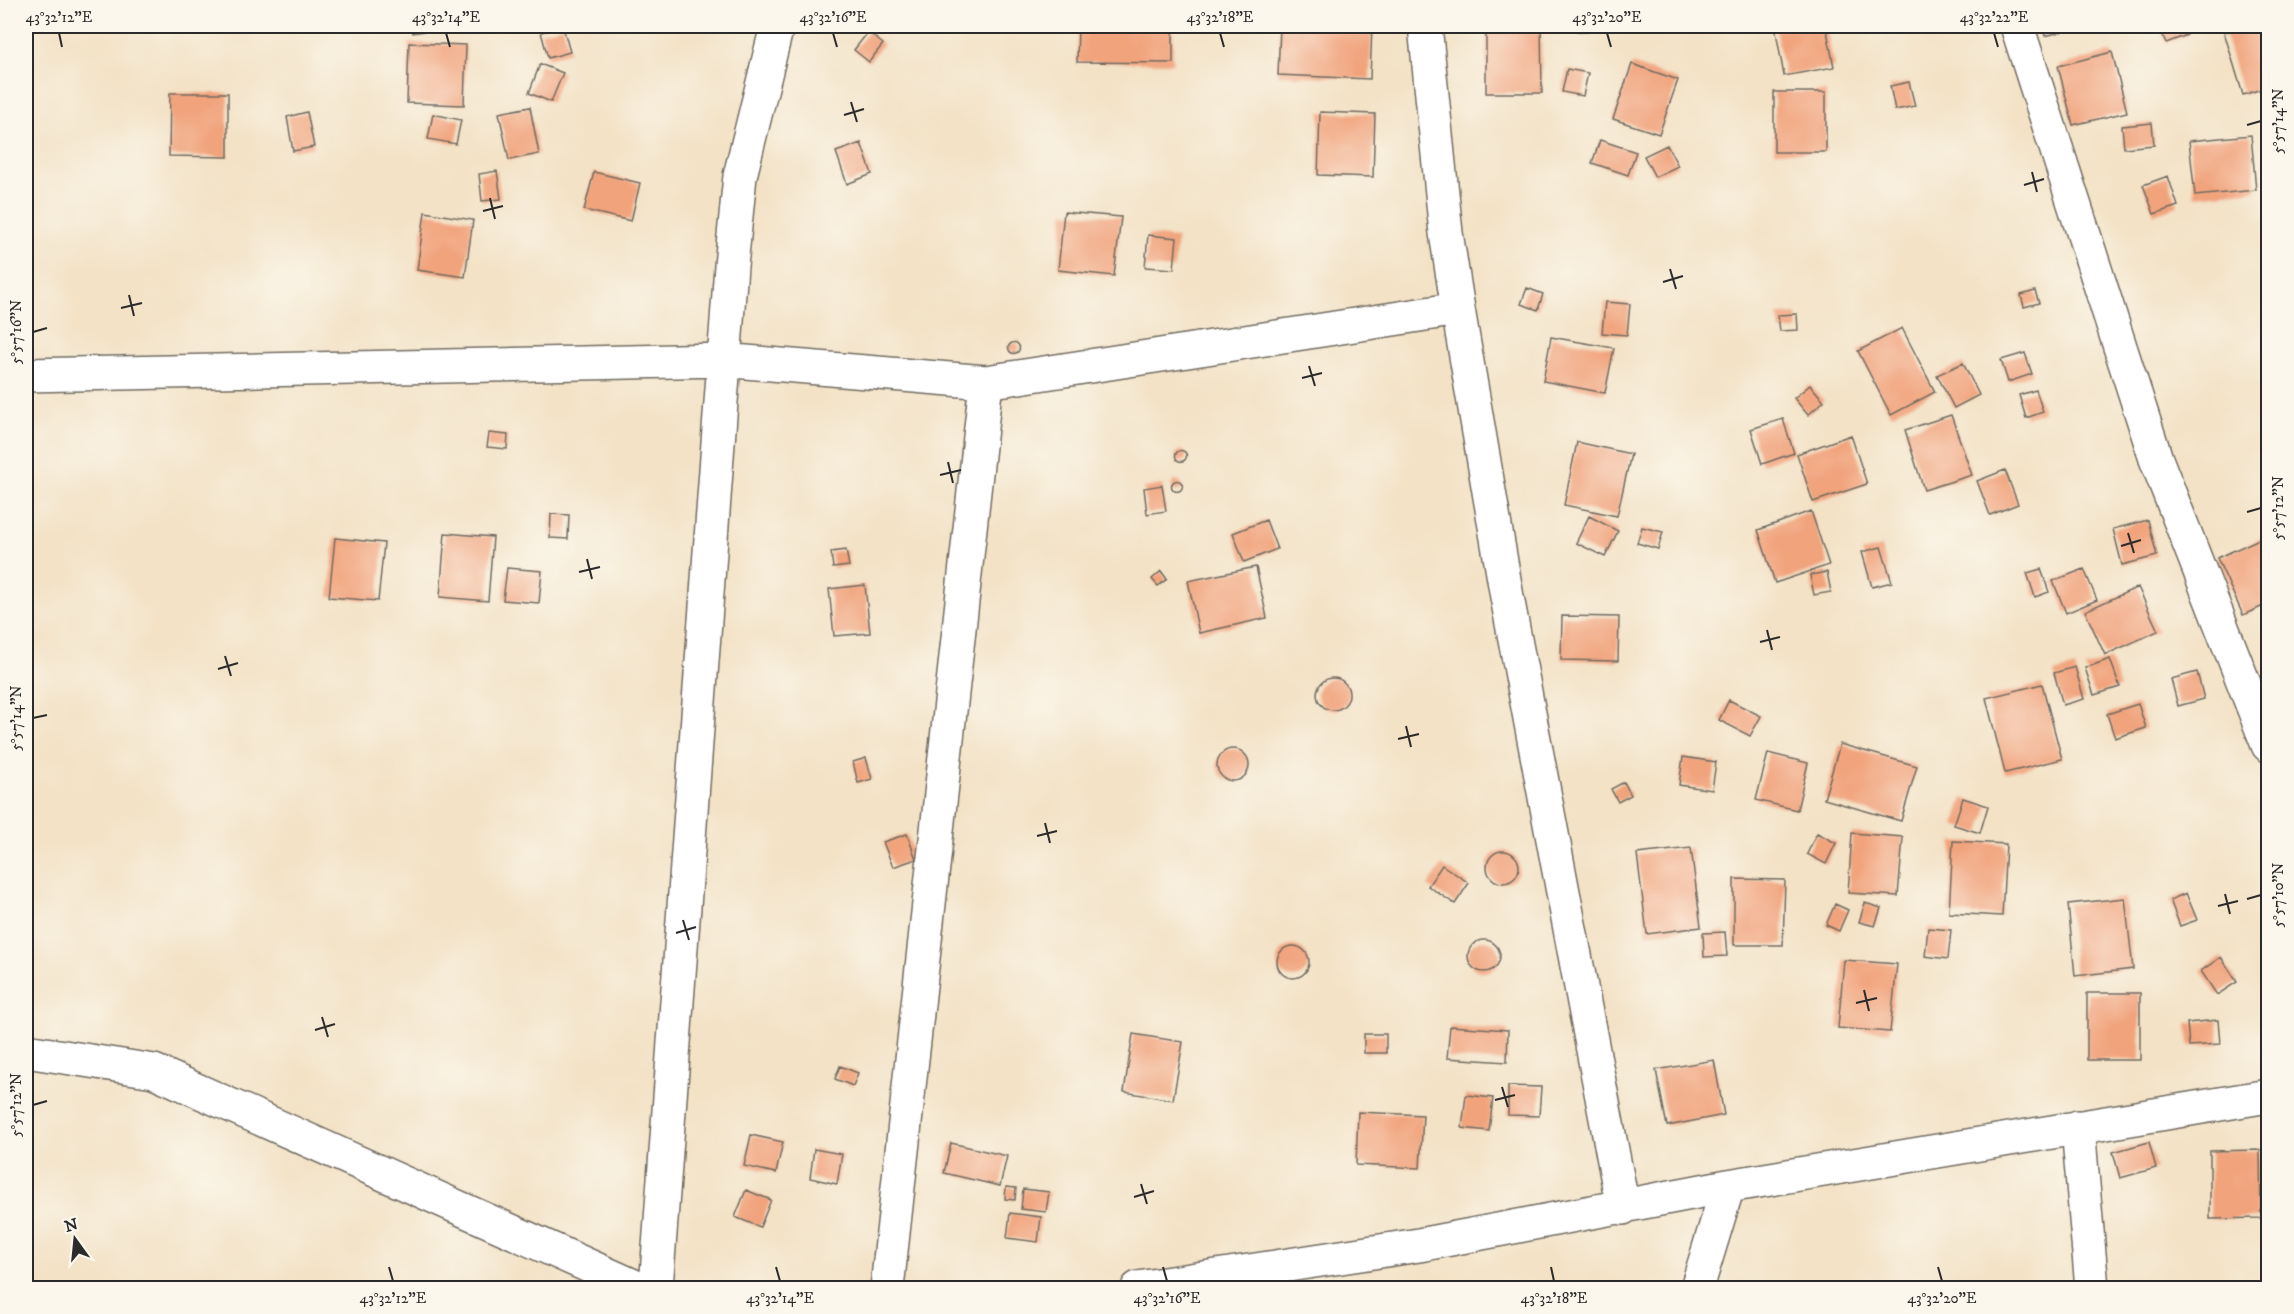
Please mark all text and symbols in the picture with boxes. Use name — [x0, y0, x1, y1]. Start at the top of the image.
text: 43°32'12"E — [26, 8, 93, 27]
text: 43°32'14"E — [412, 8, 480, 27]
text: 43°32'16"E — [799, 8, 867, 27]
text: 43°32'18"E — [1187, 8, 1254, 27]
text: 43°32'20"E — [1572, 8, 1642, 27]
text: 43°32'22"E — [1960, 8, 2029, 27]
text: 5°57'14"N — [2269, 88, 2288, 154]
text: 5°57'16"N — [7, 300, 26, 364]
text: 5°57'12"N — [2269, 476, 2288, 540]
text: 5°57'14"N — [7, 685, 26, 751]
text: 5°57'10"N — [2269, 863, 2288, 927]
text: 5°57'12"N — [7, 1073, 26, 1137]
north arrow — [45, 1209, 105, 1269]
text: N — [62, 1214, 80, 1237]
text: 43°32'12"E — [360, 1289, 427, 1308]
text: 43°32'14"E — [746, 1289, 814, 1308]
text: 43°32'16"E — [1133, 1289, 1201, 1308]
text: 43°32'18"E — [1521, 1289, 1588, 1308]
text: 43°32'20"E — [1907, 1289, 1977, 1308]

